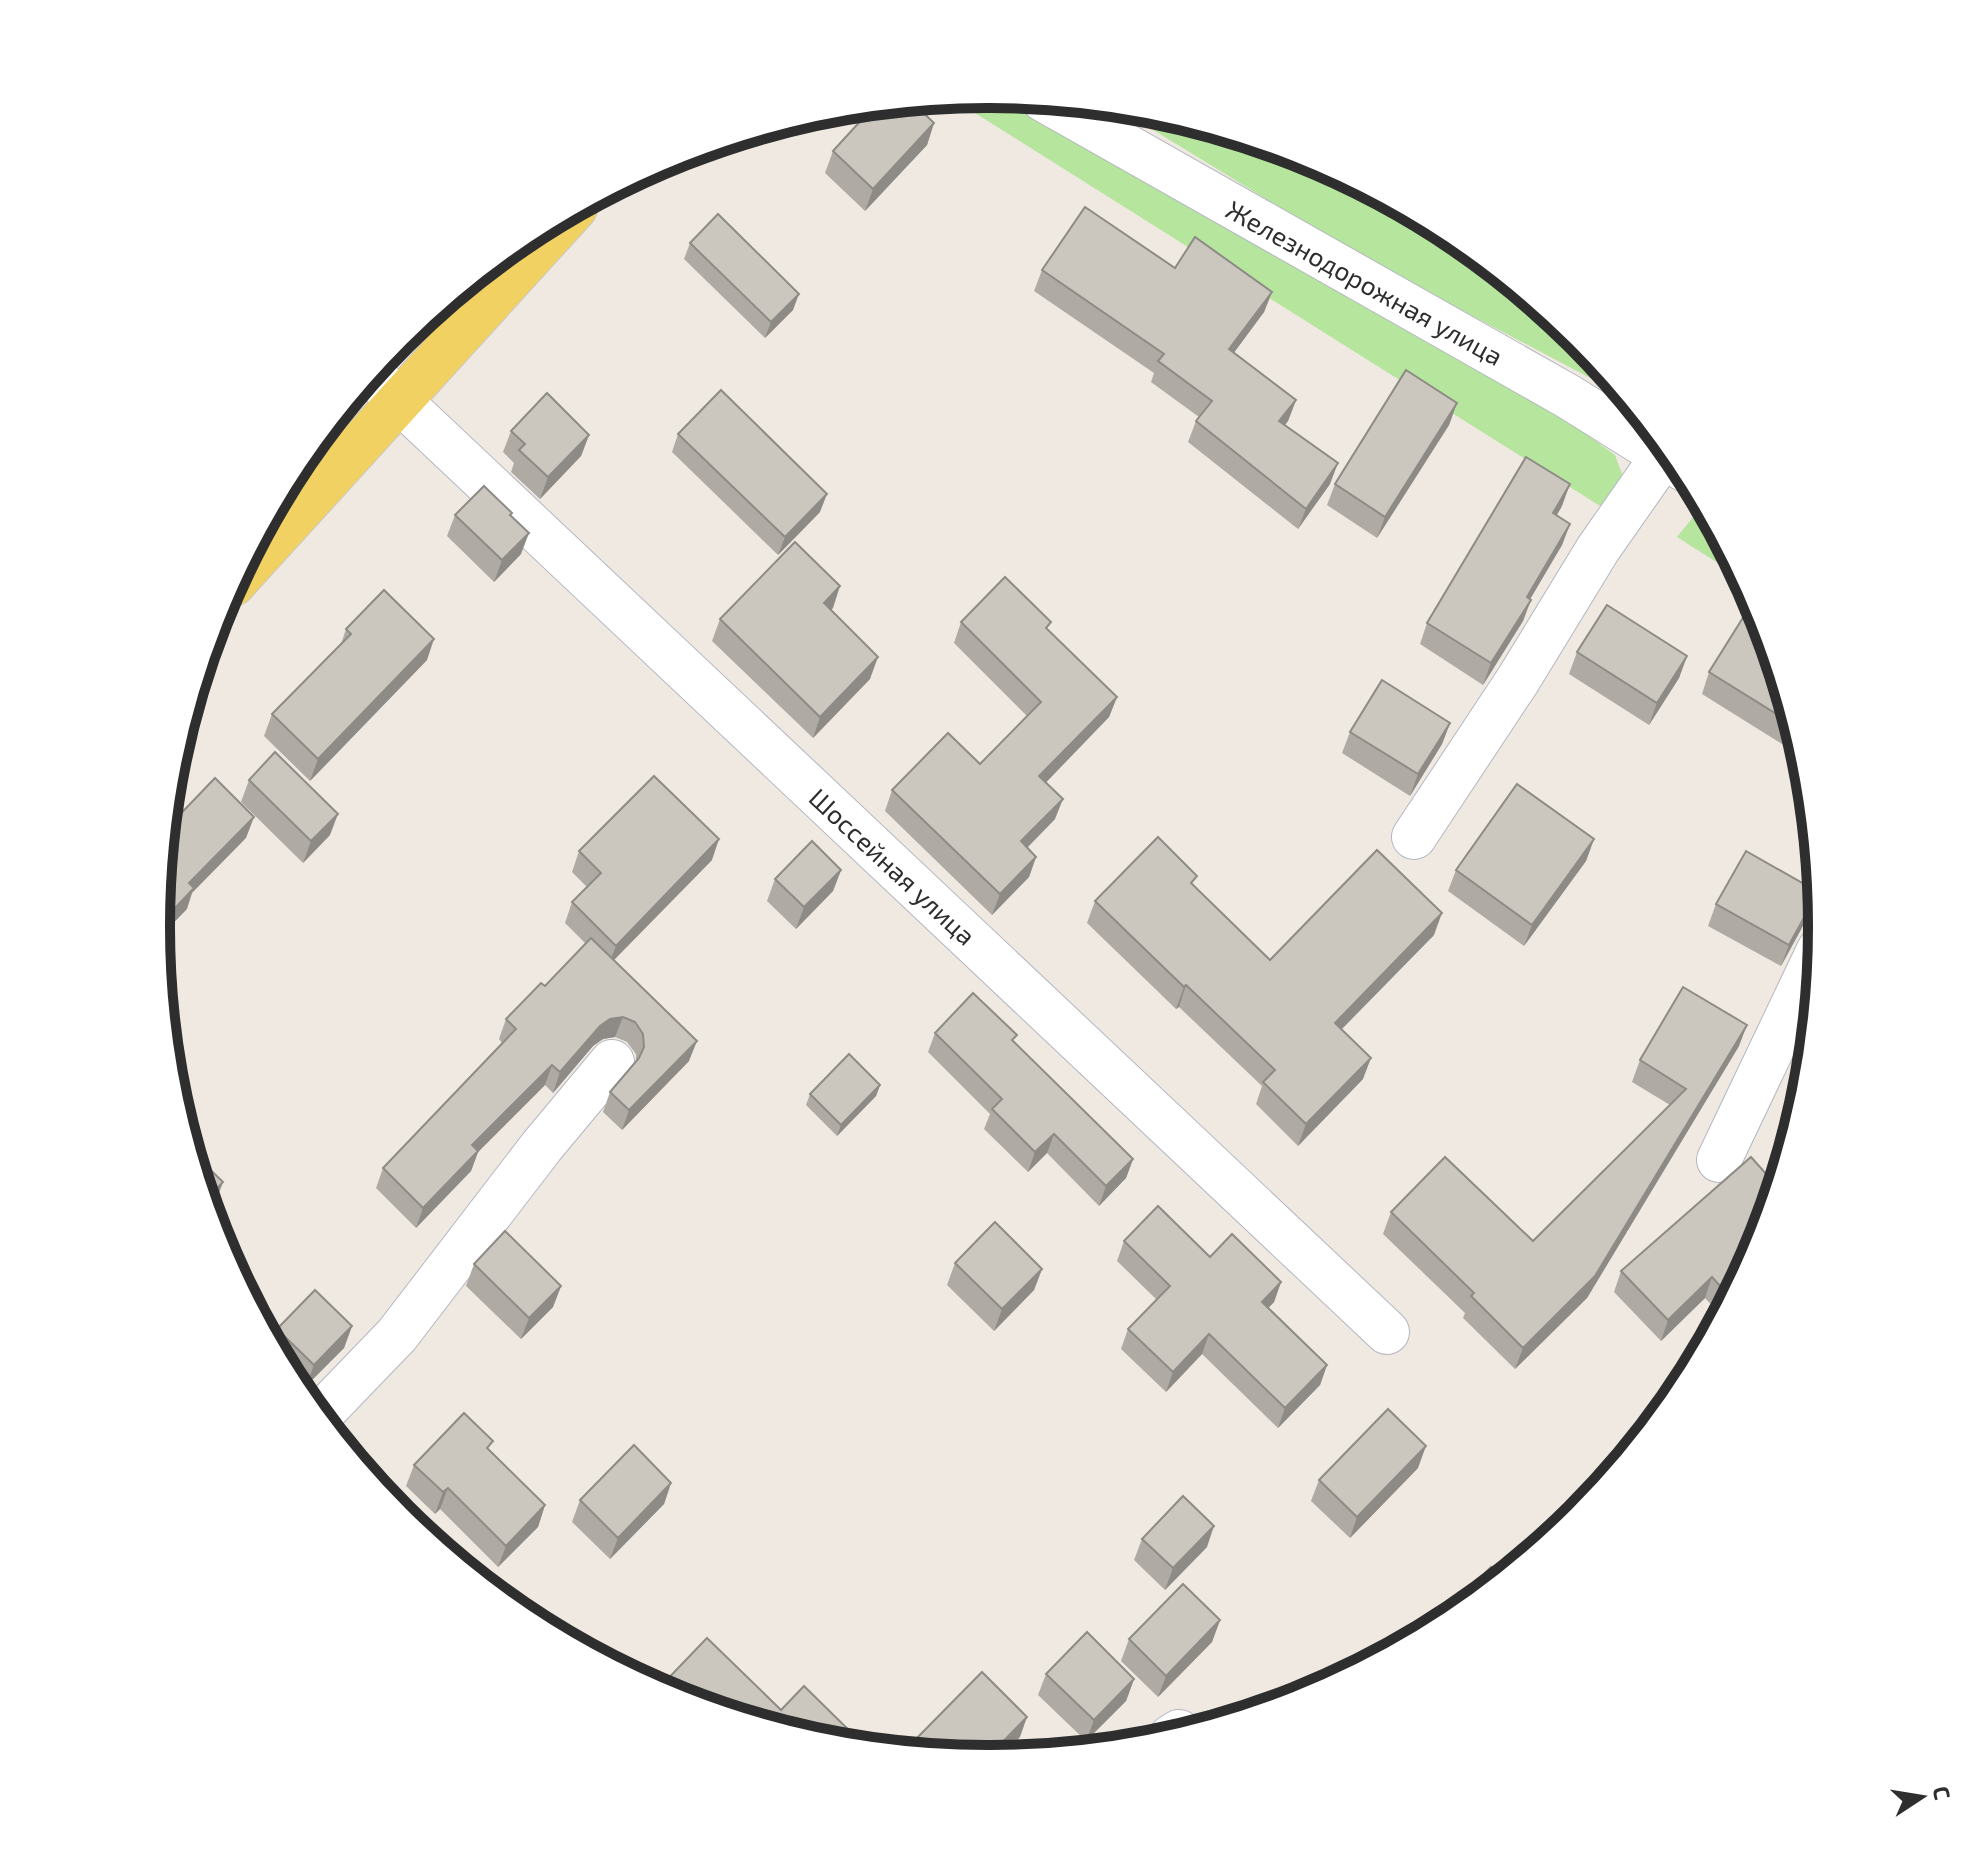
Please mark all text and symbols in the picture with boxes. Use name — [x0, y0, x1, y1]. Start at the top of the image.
street label: Железнодорожная улица — [1221, 193, 1509, 372]
street label: Шоссейная улица — [803, 781, 982, 952]
north arrow — [1882, 1757, 1962, 1837]
text: С — [1928, 1784, 1957, 1802]

